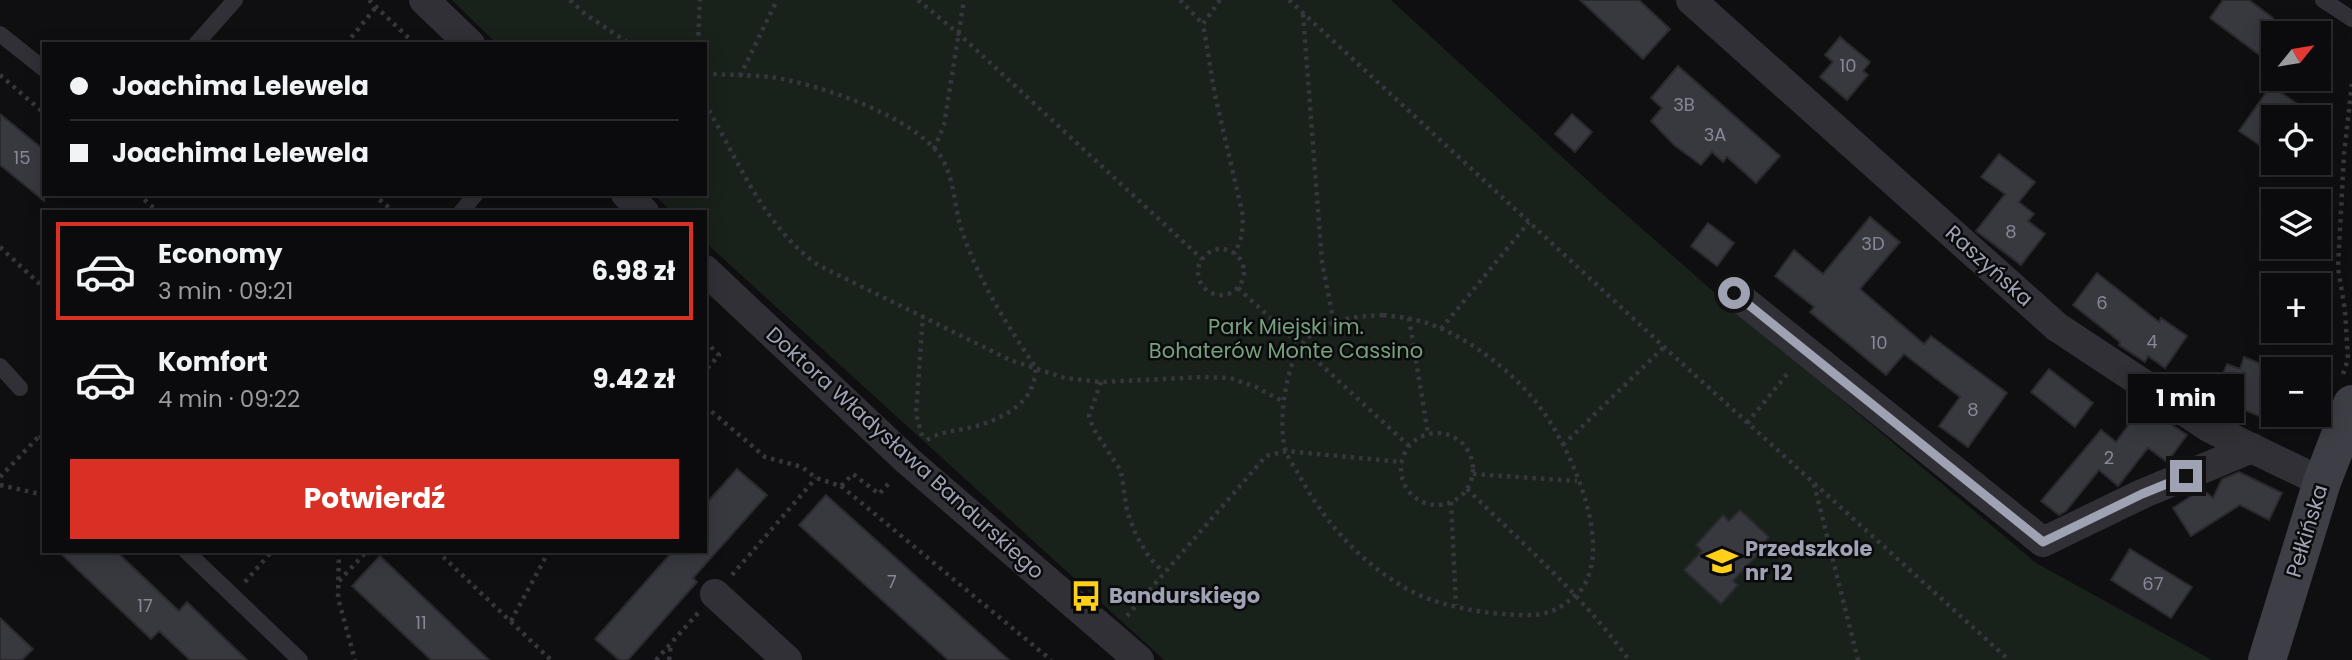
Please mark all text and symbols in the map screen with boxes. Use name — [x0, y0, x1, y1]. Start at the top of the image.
north arrow — [2261, 21, 2331, 91]
map controls — [2261, 21, 2331, 427]
house number: 10 — [1839, 53, 1857, 78]
text: Joachima Lelewela — [112, 68, 369, 104]
house number: 3B — [1673, 92, 1695, 117]
button: locate — [2261, 105, 2331, 175]
house number: 3A — [1704, 122, 1726, 147]
text: Joachima Lelewela — [112, 135, 369, 171]
house number: 15 — [13, 145, 31, 170]
button: layers — [2261, 189, 2331, 259]
street label: Raszyńska — [1939, 218, 2039, 313]
house number: 8 — [2005, 219, 2017, 244]
house number: 3D — [1861, 231, 1885, 256]
text: Economy — [158, 236, 282, 272]
icon: car — [74, 240, 137, 303]
text: 6.98 zł — [592, 253, 675, 289]
button: + — [2261, 273, 2331, 343]
text: 3 min · 09:21 — [158, 275, 293, 307]
route start — [1718, 277, 1750, 309]
house number: 6 — [2096, 290, 2108, 315]
park label: Park Miejski im. Bohaterów Monte Cassino — [1149, 312, 1423, 365]
street label: Doktora Władysława Bandurskiego — [760, 320, 1051, 585]
house number: 4 — [2146, 329, 2158, 354]
house number: 10 — [1870, 330, 1888, 355]
text: Komfort — [158, 344, 268, 380]
icon: car — [74, 348, 137, 411]
button: − — [2261, 357, 2331, 427]
text: 9.42 zł — [592, 361, 675, 397]
callout: 1 min — [2128, 374, 2244, 424]
text: 1 min — [2156, 382, 2216, 414]
text: 4 min · 09:22 — [158, 383, 300, 415]
house number: 8 — [1967, 397, 1979, 422]
house number: 2 — [2104, 445, 2114, 470]
button: Potwierdź — [70, 459, 679, 539]
route end — [2170, 460, 2202, 492]
street label: Pełkińska — [2279, 481, 2334, 581]
place label: Przedszkole nr 12 — [1745, 534, 1872, 587]
school or university icon: Przedszkole nr 12 — [1705, 544, 1739, 578]
house number: 7 — [887, 569, 897, 594]
house number: 67 — [2142, 571, 2164, 596]
bus stop icon: Bandurskiego — [1069, 579, 1103, 613]
place label: Bandurskiego — [1109, 581, 1260, 610]
house number: 17 — [137, 593, 153, 618]
house number: 11 — [415, 610, 427, 635]

